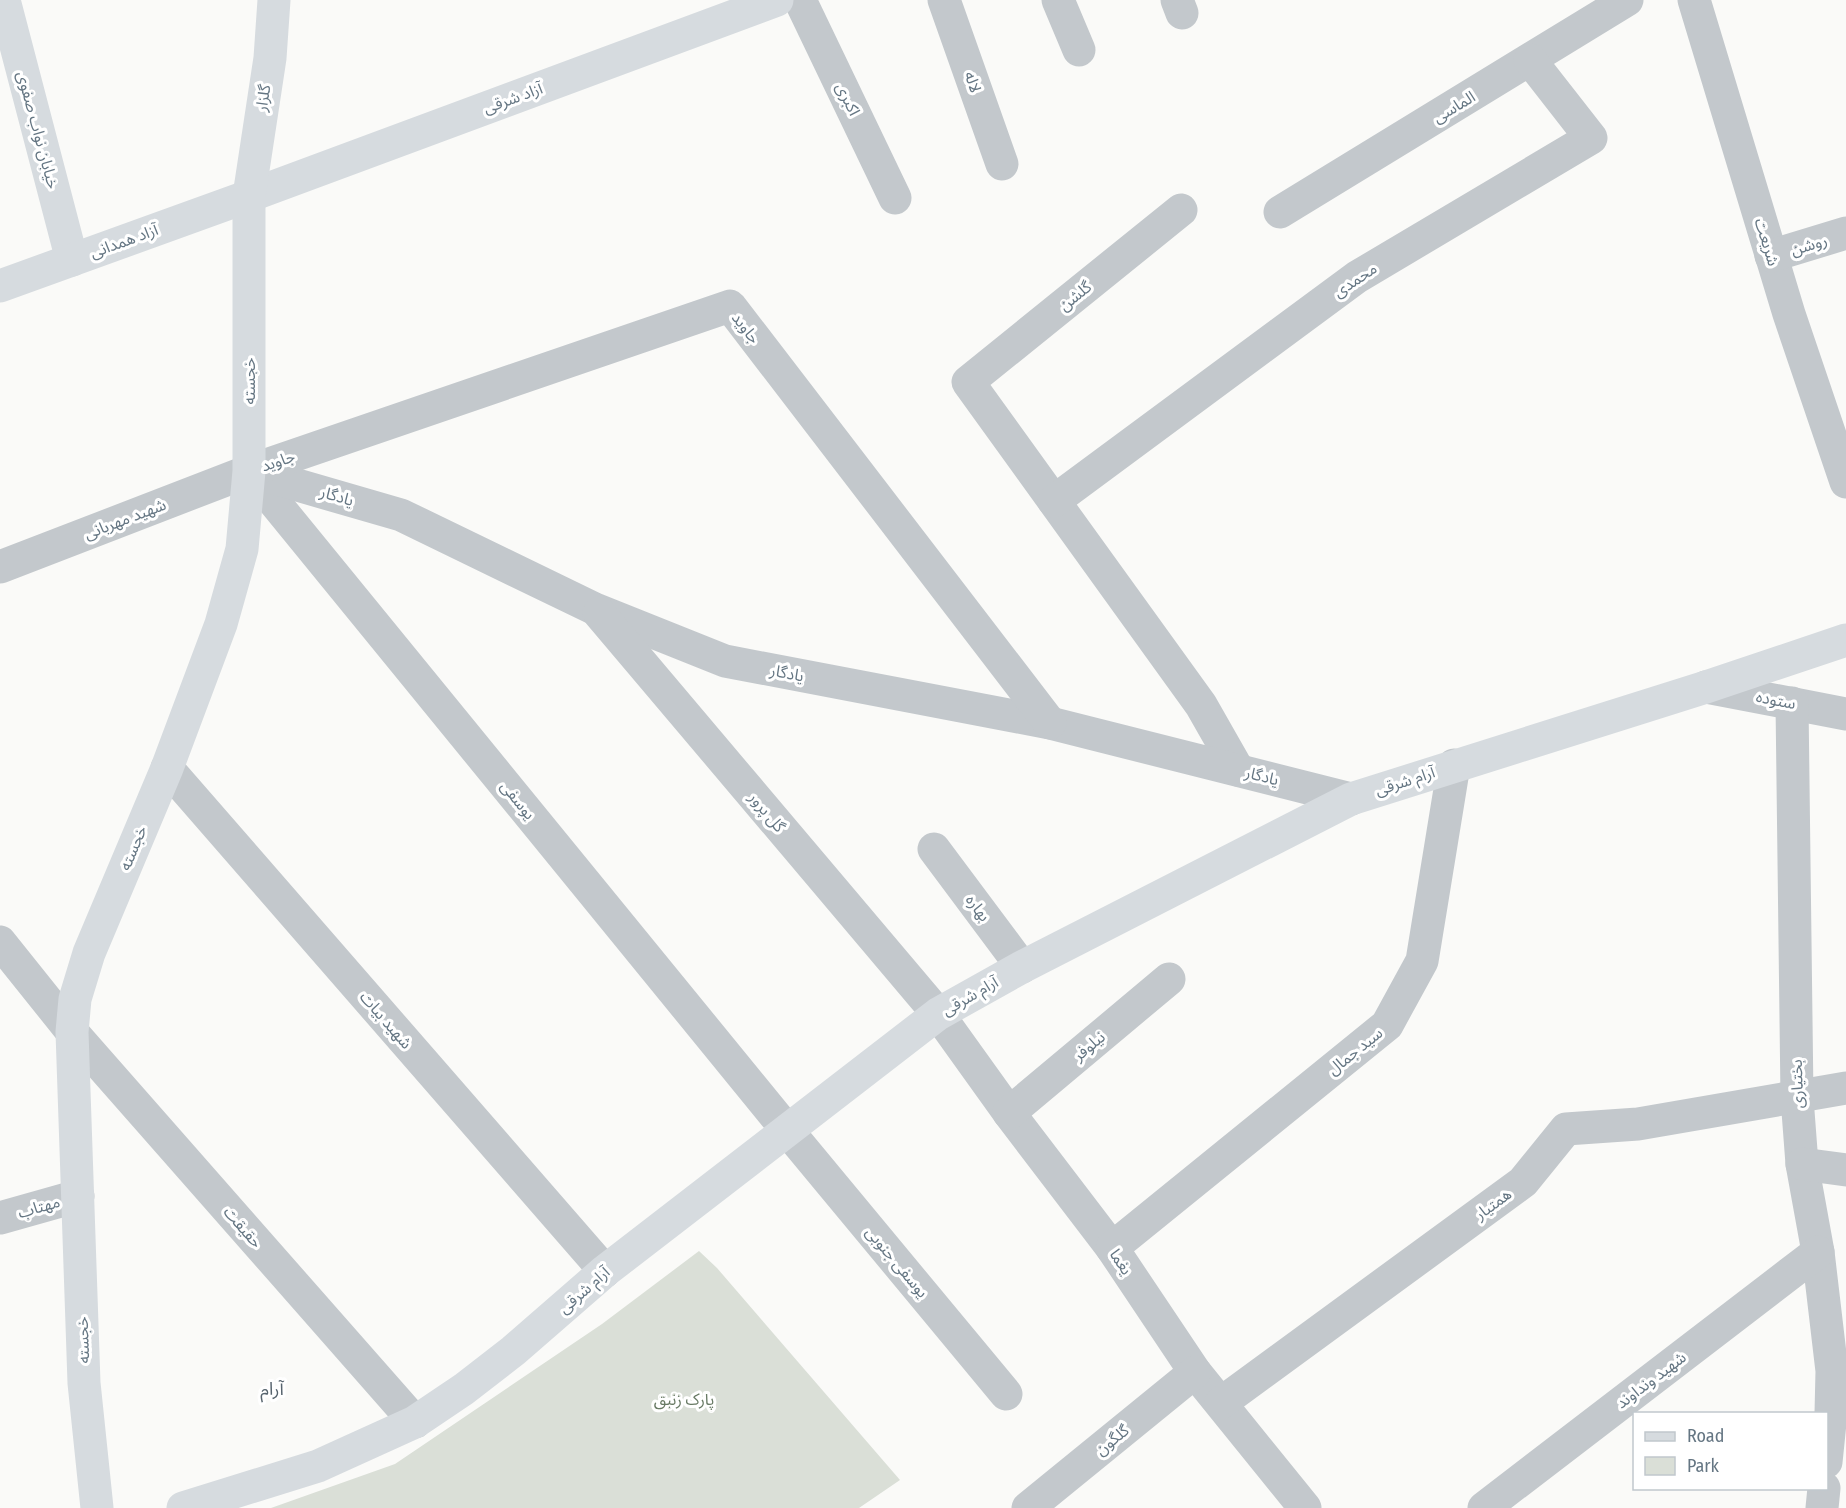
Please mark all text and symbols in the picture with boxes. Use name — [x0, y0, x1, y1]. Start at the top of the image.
street label: خیابان نواب صفوی — [13, 69, 63, 191]
street label: لاله — [961, 69, 985, 95]
street label: آزاد شرقی — [481, 78, 547, 117]
street label: اکبری — [832, 79, 864, 119]
street label: گلزار — [251, 83, 275, 114]
street label: الماسی — [1429, 87, 1479, 127]
street label: شریعت — [1751, 216, 1783, 268]
street label: آزاد همدانی — [87, 219, 162, 262]
street label: روشن — [1788, 230, 1830, 260]
street label: محمدی — [1330, 259, 1380, 301]
street label: گلشن — [1055, 277, 1096, 315]
street label: جاوید — [728, 309, 764, 347]
street label: خجسته — [240, 358, 259, 404]
street label: جاوید — [259, 446, 297, 476]
street label: یادگار — [317, 482, 356, 510]
street label: شهید مهربانی — [81, 495, 169, 543]
street label: یادگار — [767, 660, 806, 686]
street label: ستوده — [1754, 687, 1798, 713]
street label: یادگار — [1242, 762, 1281, 789]
street label: آرام شرقی — [1373, 762, 1440, 802]
street label: یوسفی — [497, 777, 539, 823]
street label: گل پرور — [743, 787, 789, 837]
street label: خجسته — [115, 823, 151, 873]
street label: بهاره — [962, 891, 994, 925]
street label: آرام شرقی — [938, 972, 1004, 1022]
street label: شهید بیات — [356, 987, 416, 1053]
street label: سید جمال — [1324, 1023, 1387, 1080]
street label: نیلوفر — [1068, 1027, 1109, 1066]
street label: بختیاری — [1787, 1059, 1807, 1109]
street label: همتیار — [1470, 1184, 1515, 1224]
street label: مهتاب — [16, 1192, 62, 1222]
street label: حقیقت — [220, 1202, 266, 1252]
street label: یوسفی جنوبی — [862, 1223, 932, 1301]
street label: یغما — [1106, 1245, 1136, 1279]
street label: آرام شرقی — [554, 1262, 617, 1320]
street label: خجسته — [73, 1316, 93, 1364]
street label: شهید ونداوند — [1612, 1348, 1690, 1412]
district label: آرام — [260, 1378, 284, 1403]
park label: پارک زنبق — [654, 1390, 714, 1410]
legend — [1633, 1412, 1828, 1490]
street label: گلگون — [1091, 1420, 1133, 1459]
text: Road — [1687, 1425, 1724, 1447]
text: Park — [1687, 1455, 1720, 1477]

